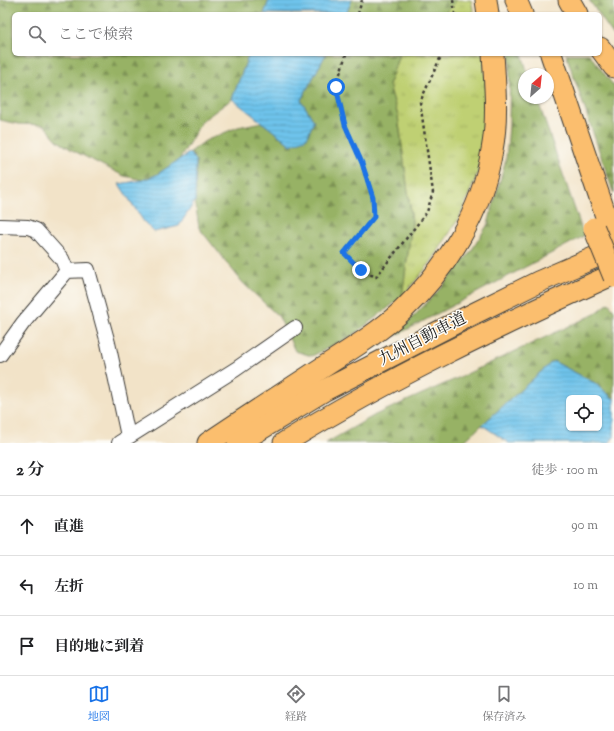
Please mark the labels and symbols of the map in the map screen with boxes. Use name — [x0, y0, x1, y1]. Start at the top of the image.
north arrow — [518, 68, 554, 104]
route start — [327, 78, 345, 96]
route end — [352, 261, 370, 279]
street label: 九州自動車道 — [375, 308, 471, 372]

